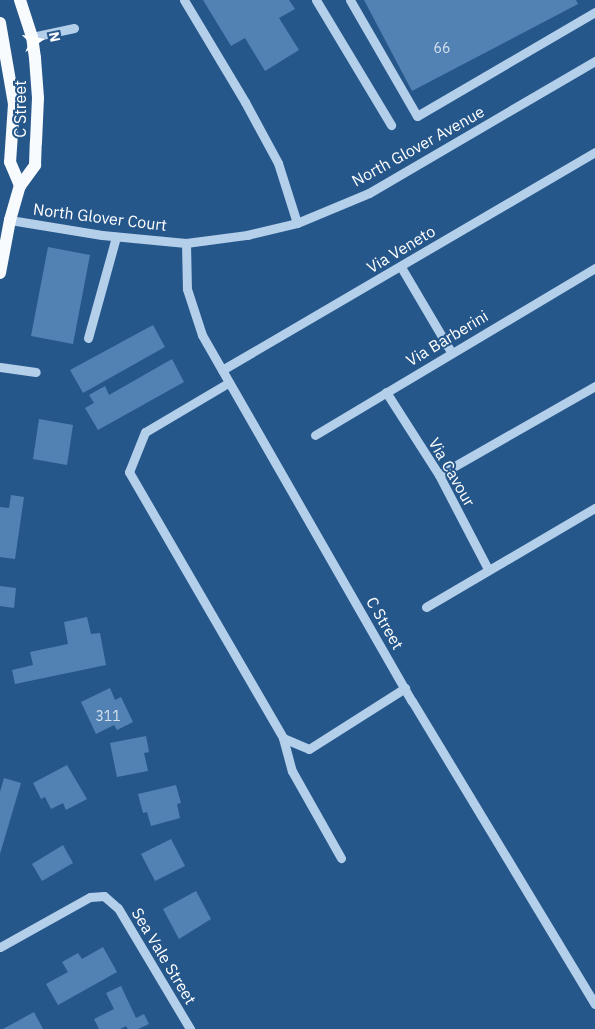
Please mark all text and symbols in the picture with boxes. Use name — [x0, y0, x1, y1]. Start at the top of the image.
north arrow — [15, 15, 65, 65]
text: N — [45, 30, 65, 44]
house number: 66 — [434, 40, 450, 56]
street label: C Street — [10, 80, 30, 138]
street label: North Glover Avenue — [348, 102, 488, 190]
street label: North Glover Court — [32, 199, 168, 235]
street label: Via Veneto — [363, 221, 439, 277]
street label: Via Barberini — [403, 306, 491, 370]
street label: Via Cavour — [425, 434, 479, 510]
street label: C Street — [362, 593, 408, 653]
house number: 311 — [95, 708, 121, 724]
street label: Sea Vale Street — [128, 904, 200, 1008]

